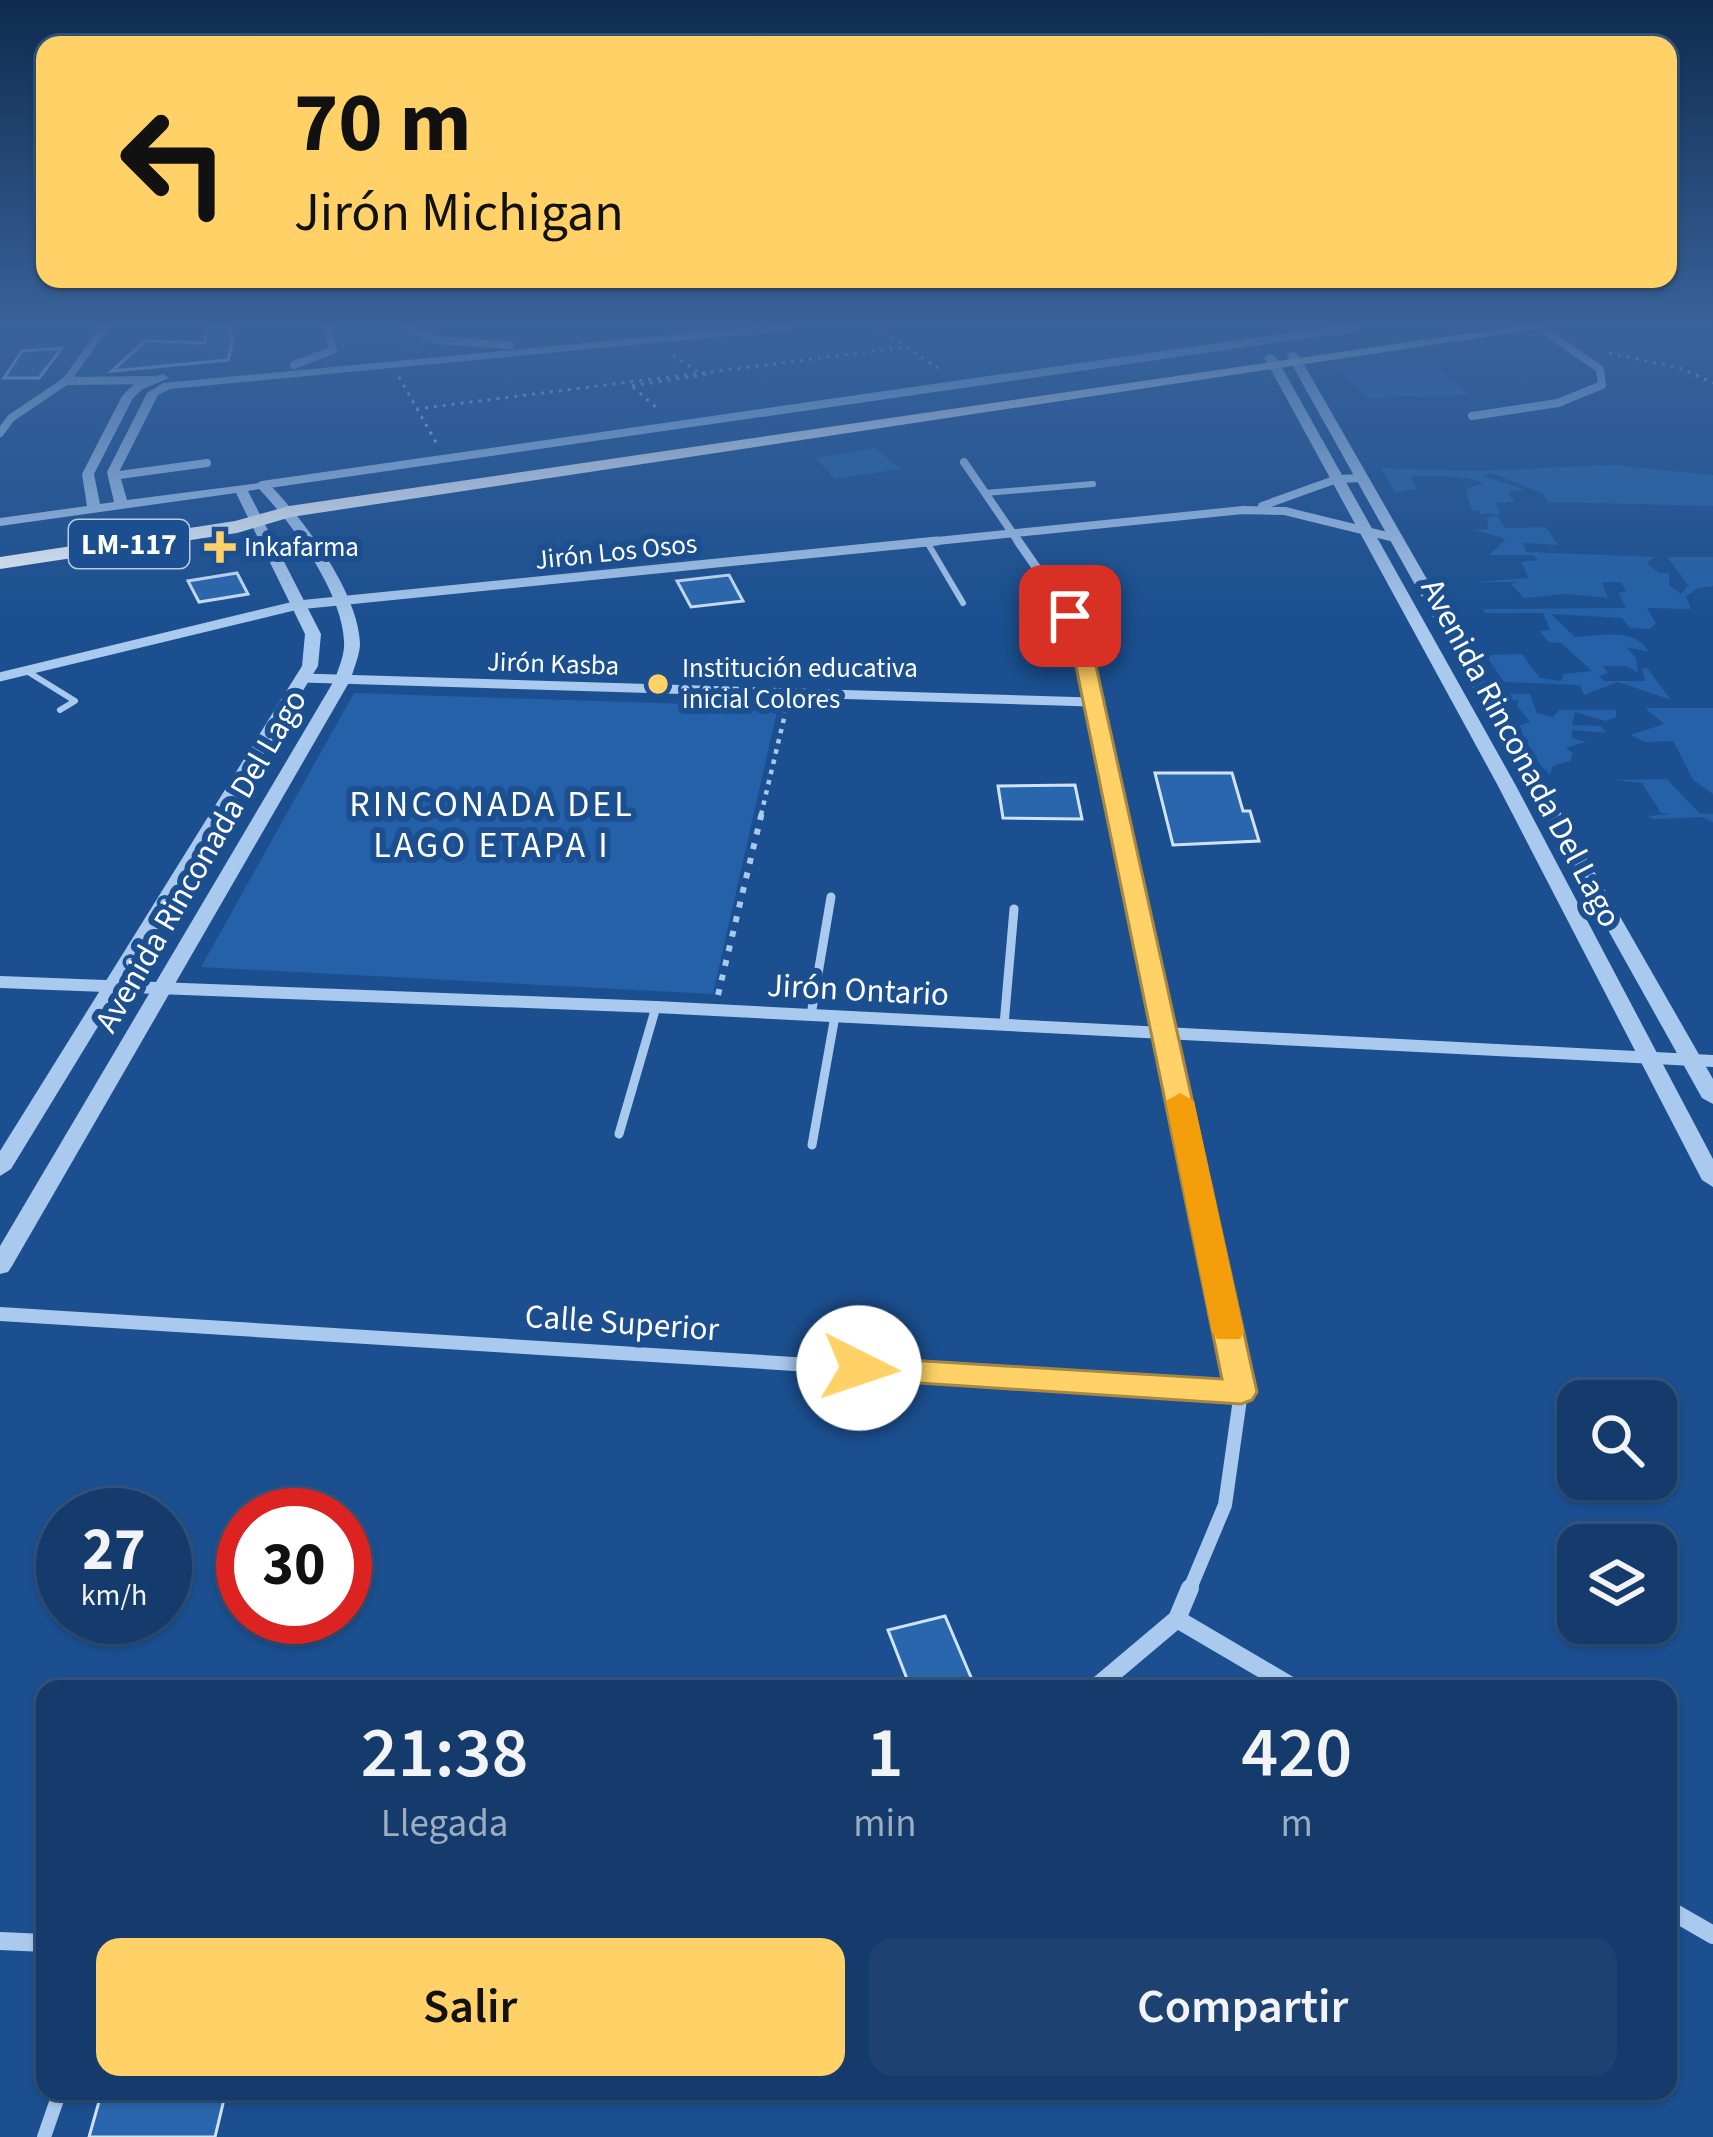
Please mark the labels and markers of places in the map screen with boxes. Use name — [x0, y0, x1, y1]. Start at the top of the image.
place label: Inkafarma — [244, 528, 359, 567]
marker: Inkafarma — [207, 534, 233, 560]
pin — [1019, 565, 1121, 667]
place label: Institución educativa inicial Colores — [682, 649, 918, 719]
marker: Institución educativa inicial Colores — [645, 671, 671, 697]

